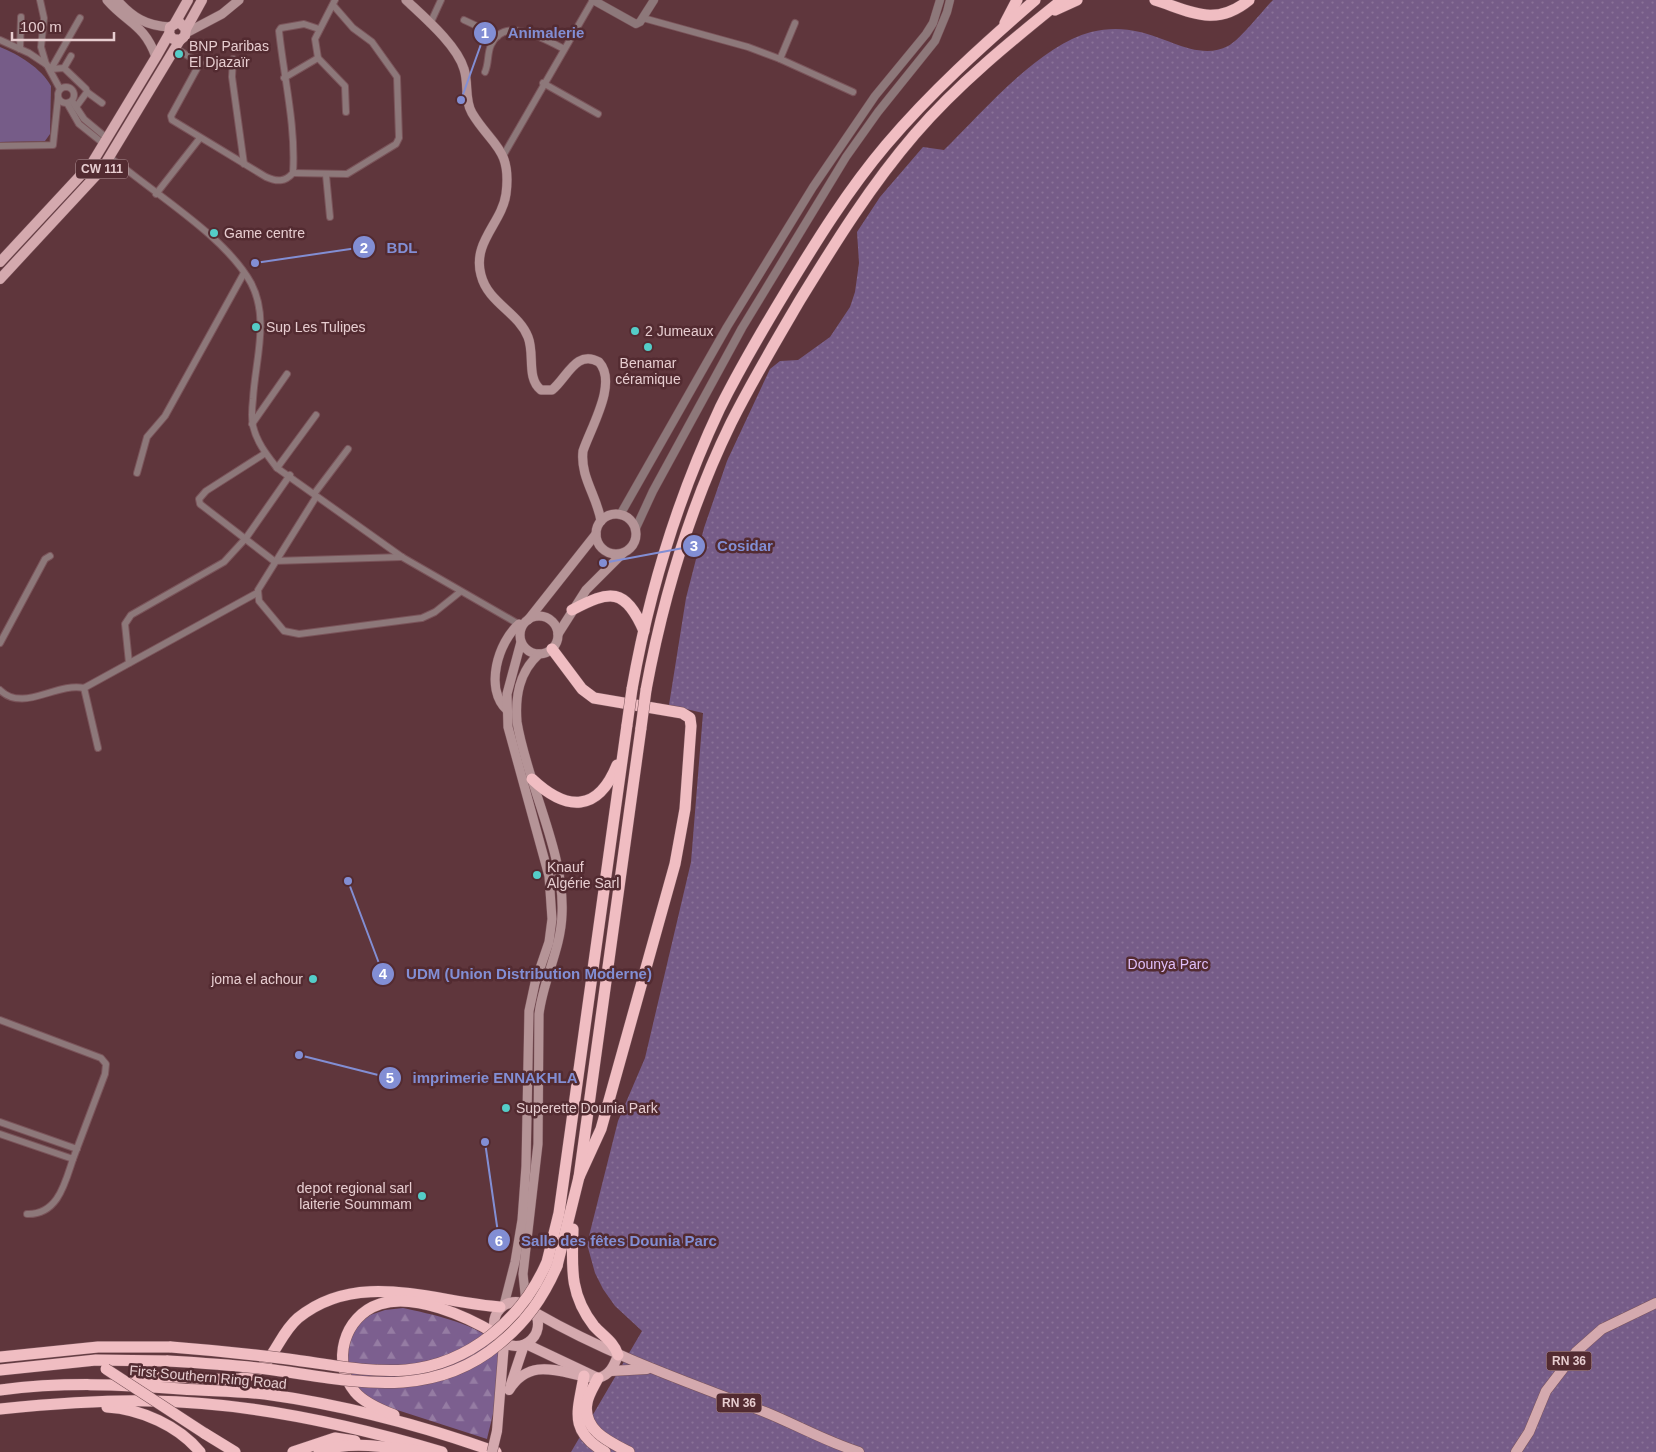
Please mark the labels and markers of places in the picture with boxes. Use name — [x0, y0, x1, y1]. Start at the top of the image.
callout: Animalerie — [473, 18, 594, 48]
place label: BNP Paribas El Djazaïr — [189, 38, 269, 70]
marker: BNP Paribas El Djazaïr — [173, 48, 185, 60]
place label: Game centre — [224, 225, 305, 241]
marker: Game centre — [208, 227, 220, 239]
callout: BDL — [351, 232, 427, 262]
place label: Sup Les Tulipes — [266, 319, 366, 335]
marker: Sup Les Tulipes — [250, 321, 262, 333]
place label: 2 Jumeaux — [645, 323, 713, 339]
marker: 2 Jumeaux — [629, 325, 641, 337]
marker: Benamar céramique — [642, 341, 654, 353]
place label: Benamar céramique — [615, 355, 681, 387]
callout: Cosidar — [682, 531, 783, 561]
place label: Knauf Algérie Sarl — [547, 859, 619, 891]
marker: Knauf Algérie Sarl — [531, 869, 543, 881]
callout: UDM (Union Distribution Moderne) — [371, 959, 662, 989]
place label: joma el achour — [210, 971, 303, 987]
marker: joma el achour — [307, 973, 319, 985]
callout: imprimerie ENNAKHLA — [377, 1063, 587, 1093]
place label: Superette Dounia Park — [516, 1100, 659, 1116]
marker: Superette Dounia Park — [500, 1102, 512, 1114]
place label: depot regional sarl laiterie Soummam — [297, 1180, 412, 1212]
marker: depot regional sarl laiterie Soummam — [416, 1190, 428, 1202]
callout: Salle des fêtes Dounia Parc — [486, 1225, 727, 1255]

